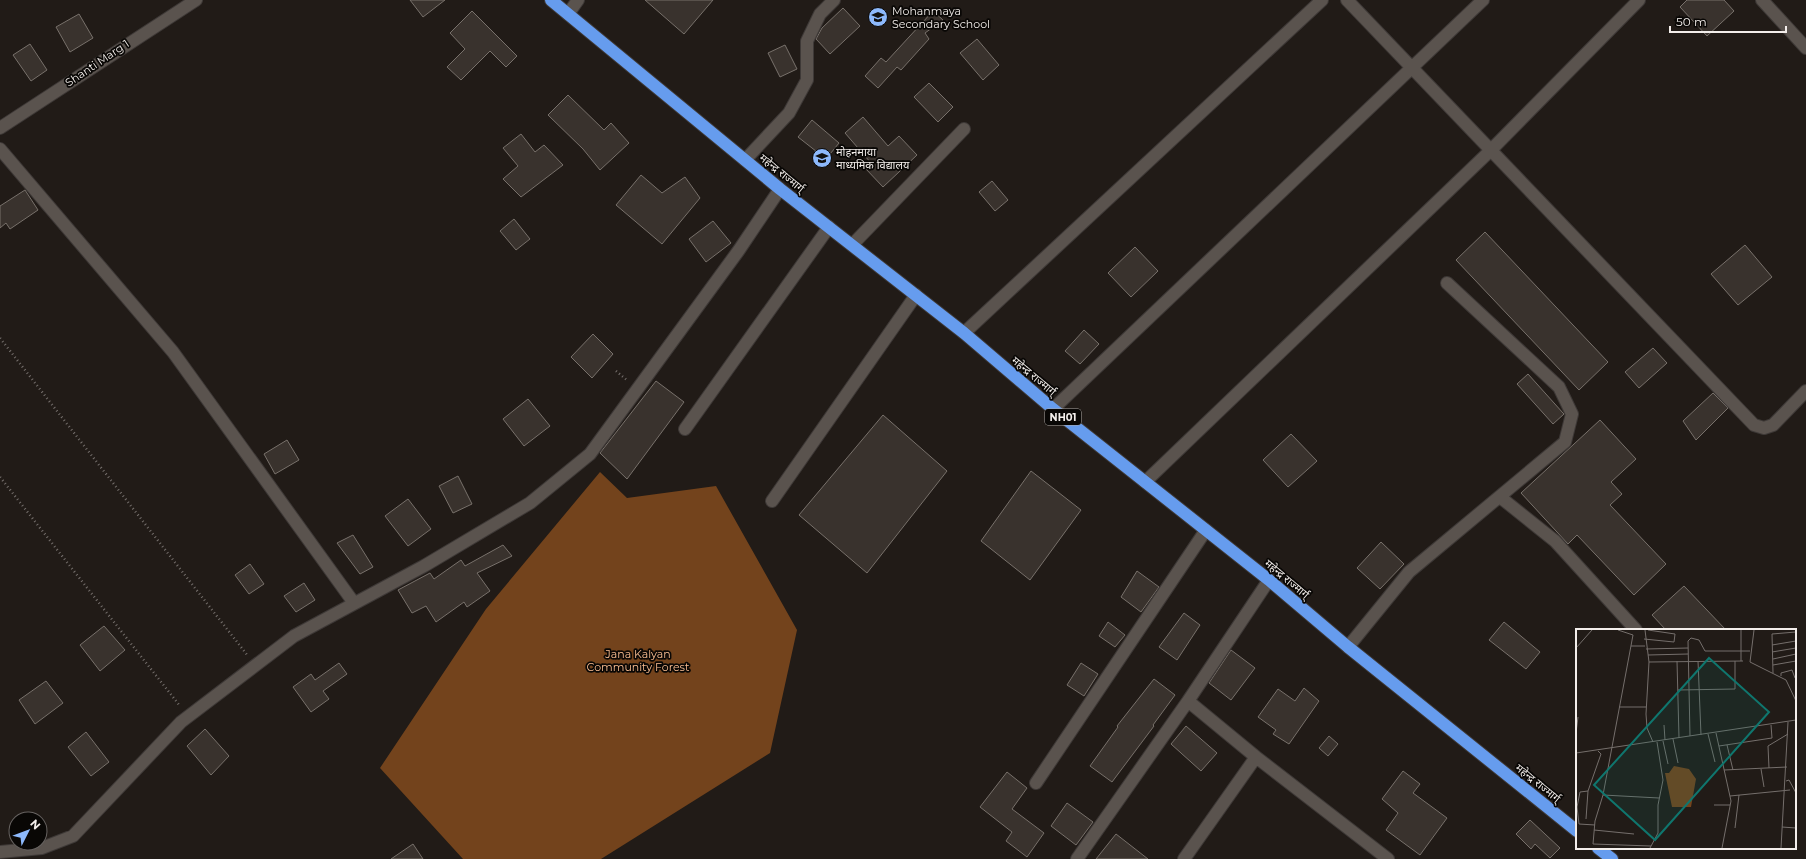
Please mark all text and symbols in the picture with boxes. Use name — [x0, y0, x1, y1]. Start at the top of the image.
place label: Mohanmaya Secondary School — [892, 4, 990, 31]
school or university icon: Mohanmaya Secondary School — [867, 6, 889, 28]
scale bar — [1670, 8, 1786, 34]
text: 50 m — [1676, 14, 1707, 29]
street label: Shanti Marg 1 — [62, 36, 132, 90]
place label: मोहनमाया माध्यमिक विद्यालय — [836, 145, 910, 172]
school or university icon: मोहनमाया माध्यमिक विद्यालय — [811, 147, 833, 169]
street label: महेन्द्र राज्मार्ग् — [757, 151, 809, 197]
street label: महेन्द्र राज्मार्ग् — [1009, 353, 1061, 400]
road number: NH01 — [1045, 409, 1081, 425]
street label: महेन्द्र राज्मार्ग् — [1262, 556, 1314, 603]
inset map — [1576, 629, 1796, 849]
park label: Jana Kalyan Community Forest — [587, 647, 690, 674]
street label: महेन्द्र राज्मार्ग् — [1513, 761, 1565, 807]
north arrow — [8, 811, 48, 851]
text: N — [27, 816, 44, 832]

